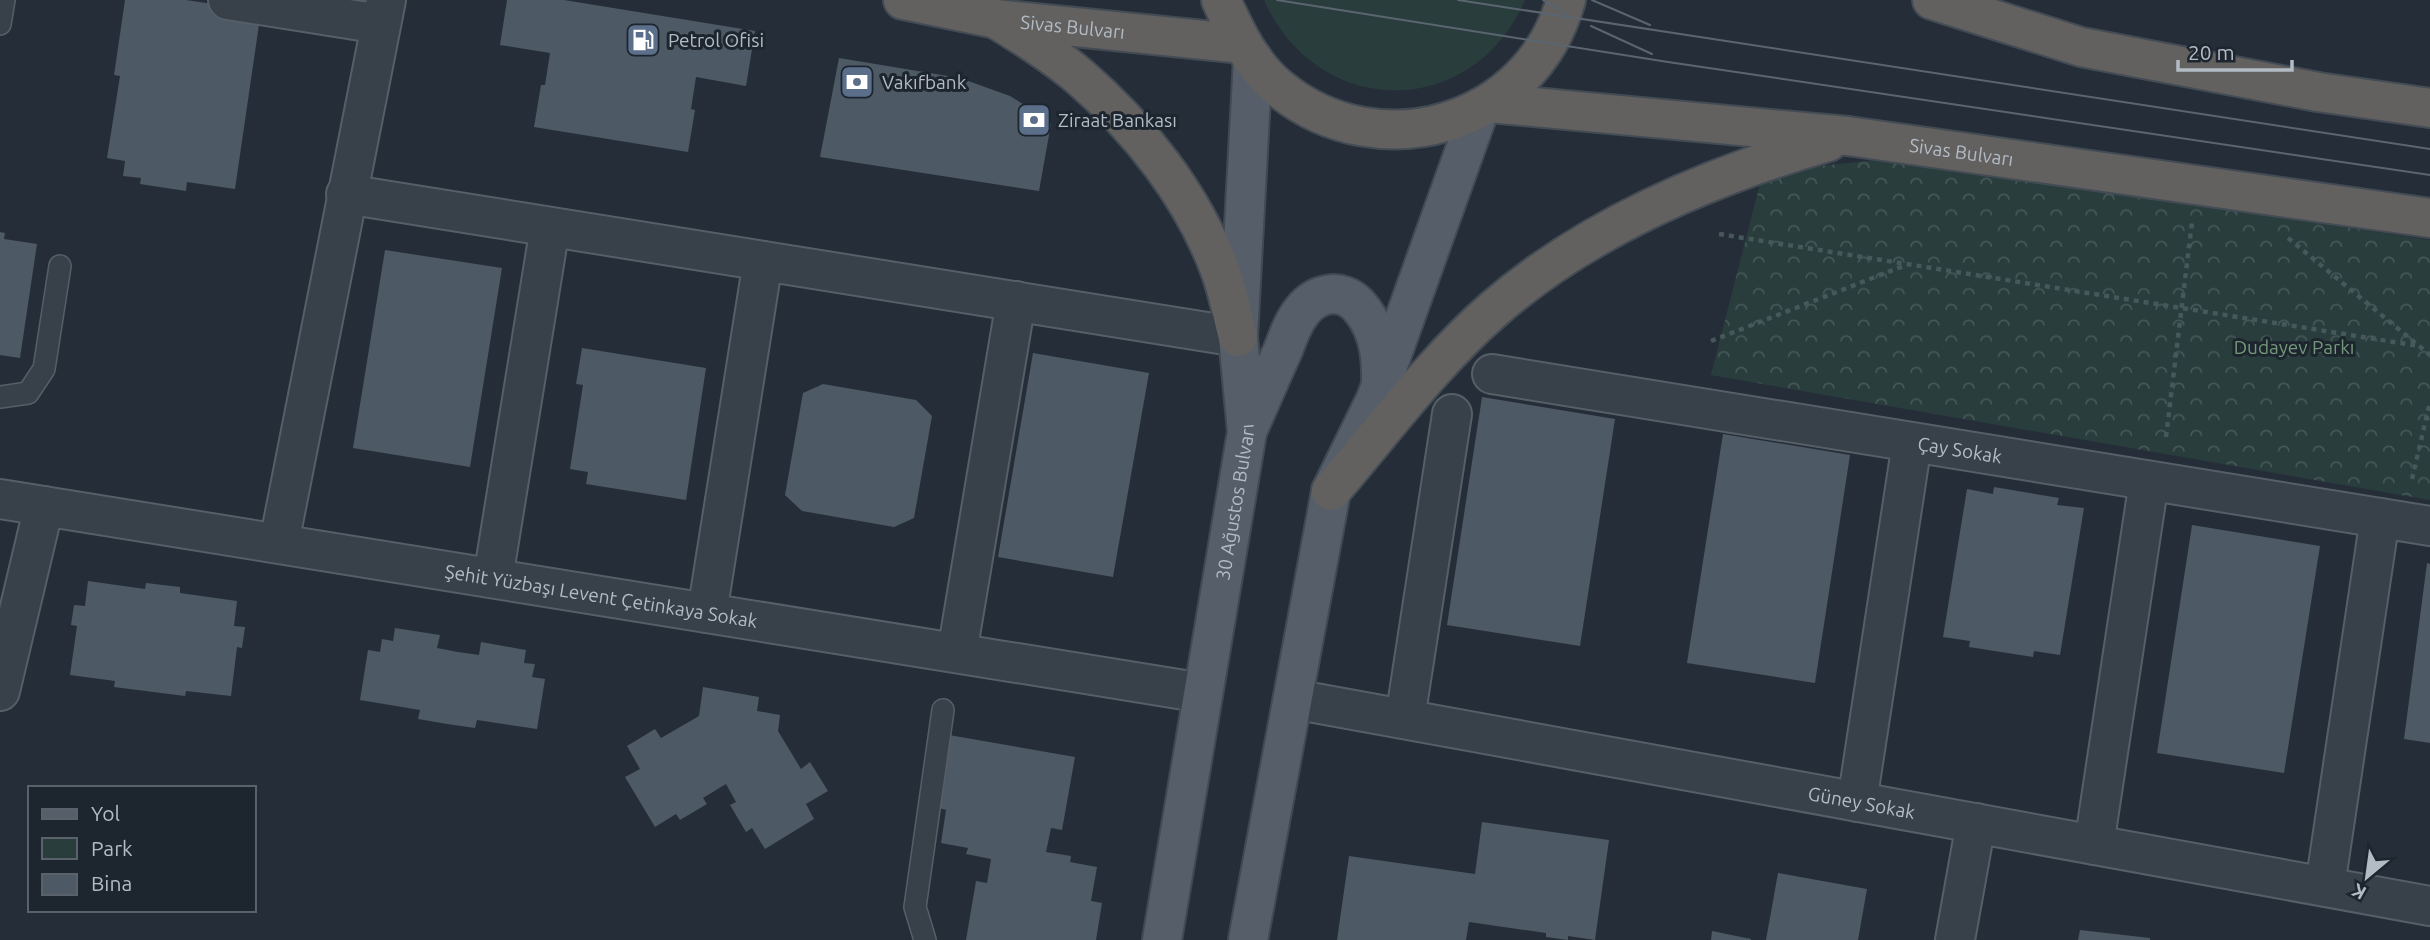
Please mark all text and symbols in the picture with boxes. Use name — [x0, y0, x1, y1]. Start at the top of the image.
street label: Sivas Bulvarı — [1019, 11, 1126, 43]
fuel station icon: Petrol Ofisi — [624, 21, 662, 59]
scale bar — [2178, 28, 2292, 72]
place label: Petrol Ofisi — [668, 29, 764, 51]
text: 20 m — [2188, 40, 2235, 64]
bank icon: Vakıfbank — [838, 63, 876, 101]
place label: Vakıfbank — [882, 71, 967, 93]
bank icon: Ziraat Bankası — [1015, 101, 1053, 139]
place label: Ziraat Bankası — [1058, 109, 1177, 131]
street label: Sivas Bulvarı — [1908, 134, 2015, 170]
park label: Dudayev Parkı — [2234, 336, 2354, 358]
street label: 30 Ağustos Bulvarı — [1211, 423, 1258, 582]
street label: Çay Sokak — [1916, 432, 2004, 468]
street label: Şehit Yüzbaşı Levent Çetinkaya Sokak — [443, 560, 760, 632]
street label: Güney Sokak — [1806, 782, 1917, 823]
legend — [28, 786, 256, 912]
text: Yol — [91, 801, 120, 825]
text: Park — [91, 836, 133, 860]
north arrow — [2332, 842, 2402, 912]
text: Bina — [91, 871, 132, 895]
text: K — [2348, 879, 2370, 905]

